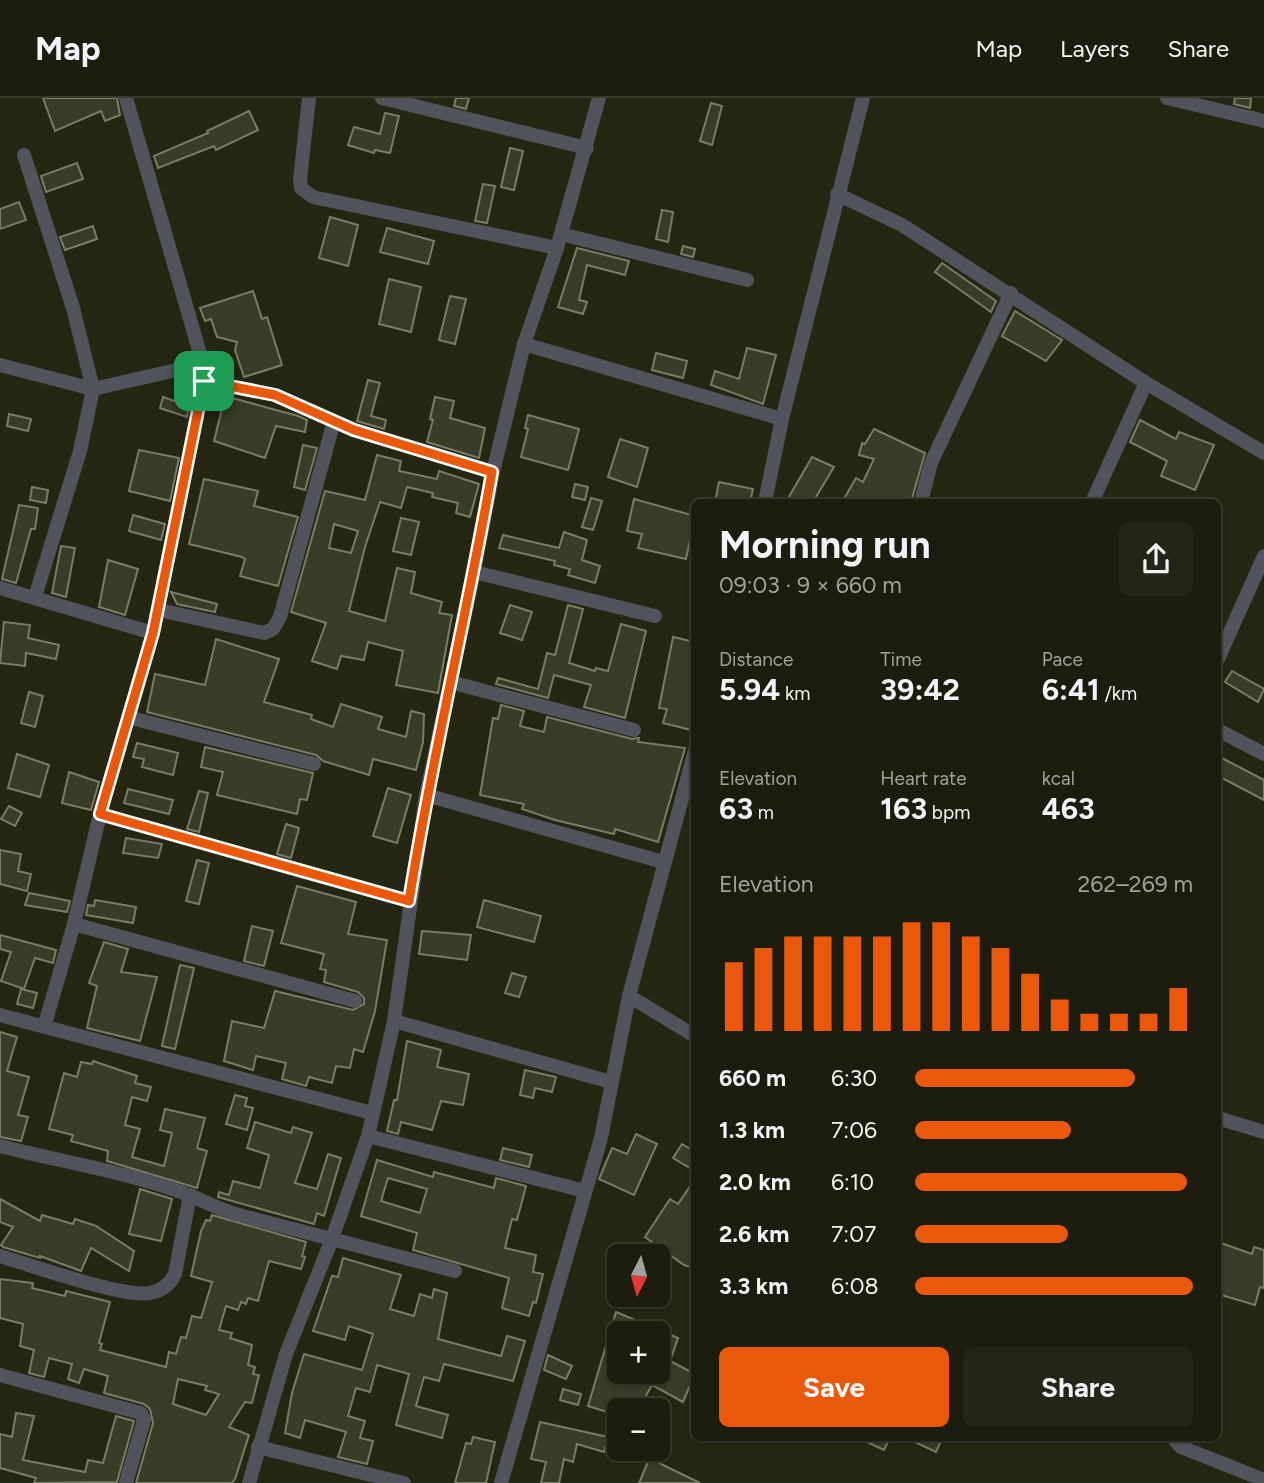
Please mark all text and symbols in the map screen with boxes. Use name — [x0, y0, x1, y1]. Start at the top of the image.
text: Map — [35, 29, 101, 68]
text: Map — [975, 34, 1022, 63]
text: Layers — [1060, 34, 1129, 63]
text: Share — [1167, 34, 1229, 63]
pin — [174, 351, 234, 411]
icon: arrive — [185, 362, 223, 400]
text: Morning run — [719, 522, 931, 568]
button: share — [1119, 522, 1193, 596]
text: 09:03 · 9 × 660 m — [719, 571, 902, 599]
text: Distance — [719, 648, 793, 671]
text: Time — [880, 648, 922, 671]
text: Pace — [1042, 648, 1083, 671]
text: 5.94 — [719, 671, 780, 708]
text: 39:42 — [880, 671, 960, 708]
text: 6:41 — [1042, 671, 1100, 708]
text: km — [780, 682, 810, 705]
text: /km — [1100, 682, 1137, 705]
text: Elevation — [719, 767, 797, 790]
text: Heart rate — [880, 767, 967, 790]
text: kcal — [1042, 767, 1075, 790]
text: 63 — [719, 790, 753, 827]
text: 163 — [880, 790, 927, 827]
text: 463 — [1042, 790, 1095, 827]
text: m — [753, 801, 774, 824]
text: bpm — [927, 801, 970, 824]
text: Elevation — [719, 870, 814, 898]
text: 262–269 m — [1077, 870, 1193, 898]
text: 660 m — [719, 1064, 786, 1092]
text: 6:30 — [831, 1064, 877, 1092]
text: 1.3 km — [719, 1116, 785, 1144]
text: 7:06 — [831, 1116, 877, 1144]
text: 2.0 km — [719, 1168, 791, 1196]
text: 6:10 — [831, 1168, 874, 1196]
text: 2.6 km — [719, 1220, 789, 1248]
text: 7:07 — [831, 1220, 876, 1248]
north arrow — [607, 1244, 670, 1307]
map controls — [607, 1244, 670, 1461]
text: 3.3 km — [719, 1272, 788, 1300]
text: 6:08 — [831, 1272, 879, 1300]
button: + — [607, 1321, 670, 1384]
button: Save — [719, 1347, 949, 1427]
button: Share — [963, 1347, 1193, 1427]
button: − — [607, 1398, 670, 1461]

